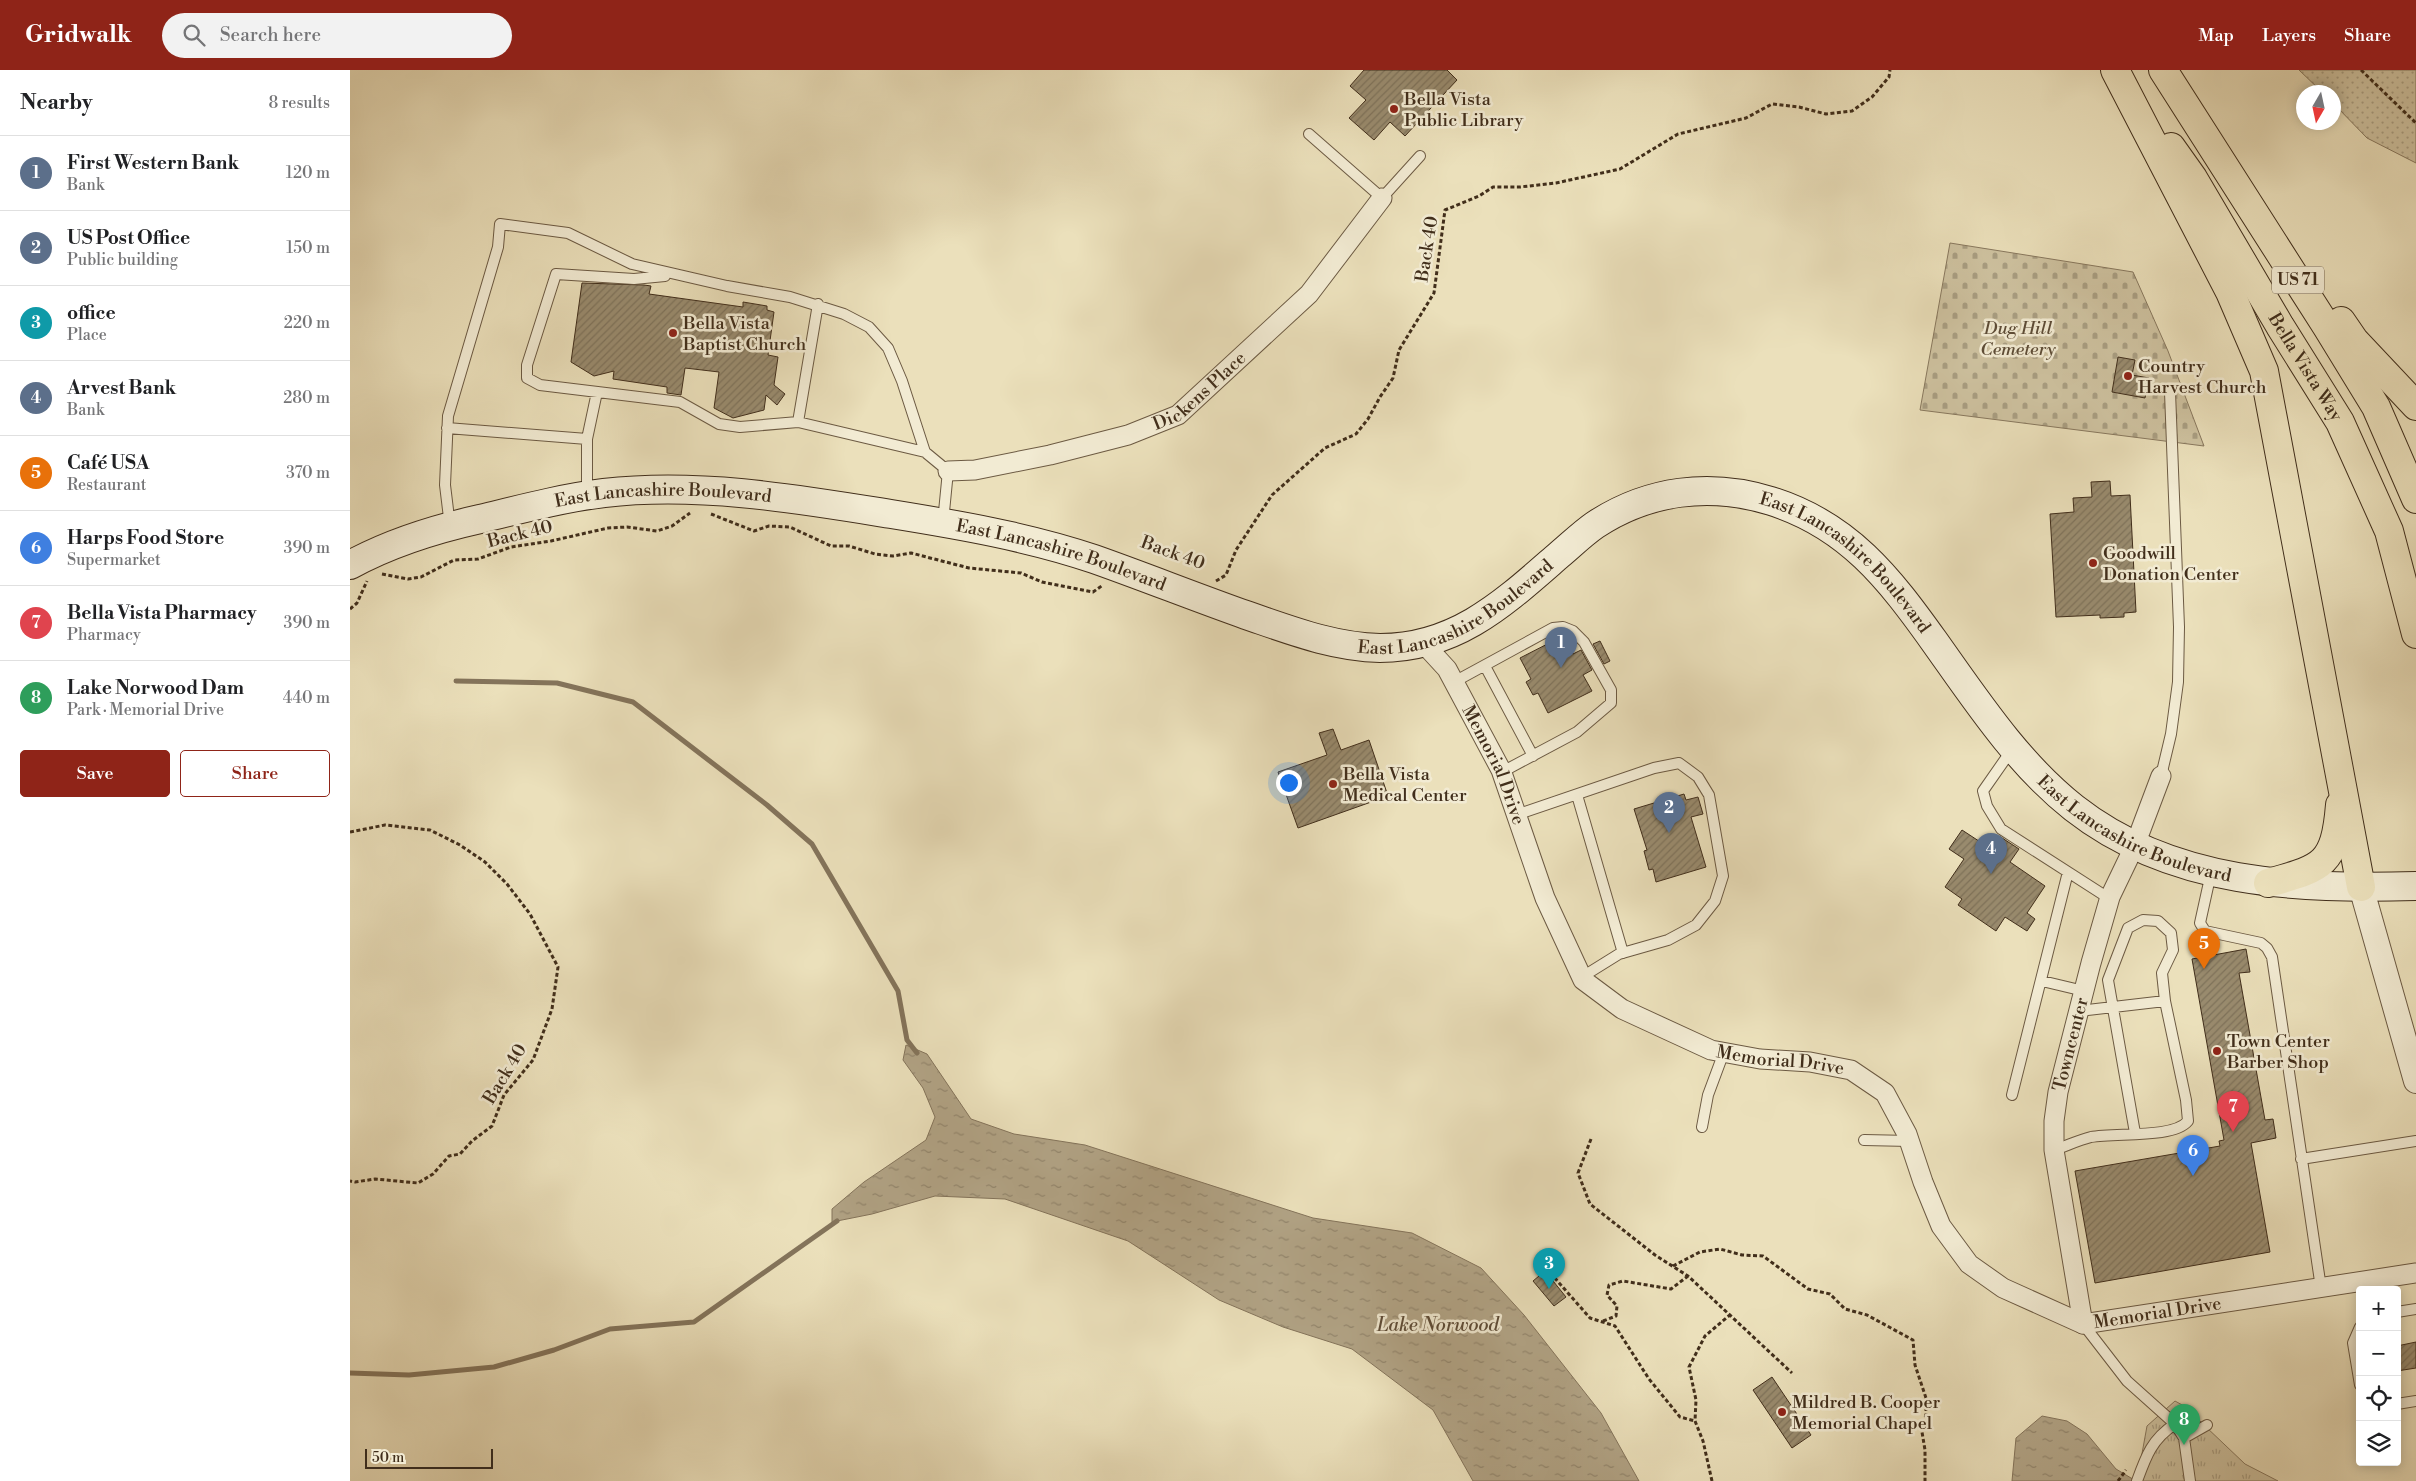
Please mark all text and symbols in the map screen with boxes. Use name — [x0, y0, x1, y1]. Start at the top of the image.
search box — [162, 13, 512, 58]
text: Gridwalk — [25, 20, 132, 50]
icon: search — [180, 21, 208, 49]
text: Search here — [220, 23, 321, 47]
text: Map — [2199, 24, 2234, 47]
text: Layers — [2262, 24, 2316, 47]
text: Share — [2344, 24, 2391, 47]
north arrow — [2296, 85, 2341, 130]
place label: Bella Vista Public Library — [1403, 88, 1523, 132]
text: Nearby — [20, 90, 93, 116]
text: 8 results — [268, 93, 330, 113]
marker: Bella Vista Public Library — [1388, 103, 1400, 115]
text: First Western Bank — [67, 151, 239, 175]
text: 1 — [32, 163, 40, 183]
text: 120 m — [286, 163, 330, 183]
text: Bank — [67, 175, 104, 195]
street label: Back 40 — [1410, 214, 1444, 285]
text: US Post Office — [67, 226, 190, 250]
text: 2 — [31, 238, 41, 258]
text: 150 m — [286, 238, 330, 258]
text: Public building — [67, 250, 178, 270]
road number: US 71 — [2272, 266, 2324, 294]
text: office — [67, 301, 116, 325]
street label: Bella Vista Way — [2263, 308, 2348, 426]
place label: Bella Vista Baptist Church — [682, 312, 806, 356]
text: 3 — [31, 313, 41, 333]
text: 220 m — [284, 313, 330, 333]
park label: Dug Hill Cemetery — [1980, 317, 2056, 361]
text: Place — [67, 325, 107, 345]
marker: Bella Vista Baptist Church — [667, 327, 679, 339]
street label: Dickens Place — [1149, 347, 1251, 435]
place label: Country Harvest Church — [2138, 355, 2267, 399]
marker: Country Harvest Church — [2122, 370, 2134, 382]
text: Arvest Bank — [67, 376, 176, 400]
text: 4 — [31, 388, 41, 408]
text: 280 m — [283, 388, 330, 408]
text: Bank — [67, 400, 104, 420]
text: Café USA — [67, 451, 149, 475]
text: 5 — [31, 463, 41, 483]
text: 370 m — [286, 463, 330, 483]
text: Restaurant — [67, 475, 146, 495]
street label: East Lancashire Boulevard — [552, 478, 774, 513]
street label: East Lancashire Boulevard — [1757, 487, 1936, 638]
street label: East Lancashire Boulevard — [954, 514, 1170, 596]
street label: Back 40 — [484, 515, 555, 553]
text: Harps Food Store — [67, 526, 224, 550]
street label: Back 40 — [1137, 530, 1208, 575]
text: 6 — [31, 538, 41, 558]
text: 390 m — [284, 538, 330, 558]
place label: Goodwill Donation Center — [2103, 542, 2239, 586]
text: Supermarket — [67, 550, 161, 570]
street label: East Lancashire Boulevard — [1356, 553, 1558, 660]
marker: Goodwill Donation Center — [2087, 557, 2099, 569]
text: Bella Vista Pharmacy — [67, 601, 257, 625]
text: 7 — [31, 613, 41, 633]
text: 390 m — [284, 613, 330, 633]
text: Pharmacy — [67, 625, 141, 645]
pin: 1 — [1545, 627, 1577, 668]
text: Lake Norwood Dam — [67, 676, 244, 700]
text: 8 — [31, 688, 41, 708]
text: 440 m — [283, 688, 330, 708]
text: Park · Memorial Drive — [67, 700, 224, 720]
street label: Memorial Drive — [1457, 701, 1530, 828]
button: Save — [20, 750, 170, 797]
button: Share — [180, 750, 330, 797]
place label: Bella Vista Medical Center — [1342, 763, 1467, 807]
your location — [1276, 770, 1302, 796]
street label: East Lancashire Boulevard — [2032, 770, 2234, 887]
marker: Bella Vista Medical Center — [1327, 778, 1339, 790]
pin: 2 — [1653, 792, 1685, 833]
pin: 4 — [1975, 833, 2007, 874]
pin: 5 — [2188, 928, 2220, 969]
street label: Towncenter — [2047, 995, 2093, 1094]
place label: Town Center Barber Shop — [2226, 1030, 2330, 1074]
street label: Back 40 — [477, 1039, 532, 1109]
street label: Memorial Drive — [1714, 1040, 1846, 1080]
marker: Town Center Barber Shop — [2211, 1045, 2223, 1057]
pin: 7 — [2217, 1091, 2249, 1132]
pin: 6 — [2177, 1135, 2209, 1176]
pin: 3 — [1533, 1248, 1565, 1289]
map controls — [2356, 1286, 2401, 1466]
button: + — [2356, 1286, 2401, 1331]
street label: Memorial Drive — [2092, 1291, 2223, 1334]
water label: Lake Norwood — [1376, 1313, 1500, 1337]
button: − — [2356, 1331, 2401, 1376]
button: locate — [2356, 1376, 2401, 1421]
place label: Mildred B. Cooper Memorial Chapel — [1792, 1391, 1941, 1435]
pin: 8 — [2168, 1404, 2200, 1445]
marker: Mildred B. Cooper Memorial Chapel — [1776, 1406, 1788, 1418]
button: layers — [2356, 1421, 2401, 1466]
scale bar — [365, 1446, 492, 1469]
text: 50 m — [372, 1449, 404, 1467]

